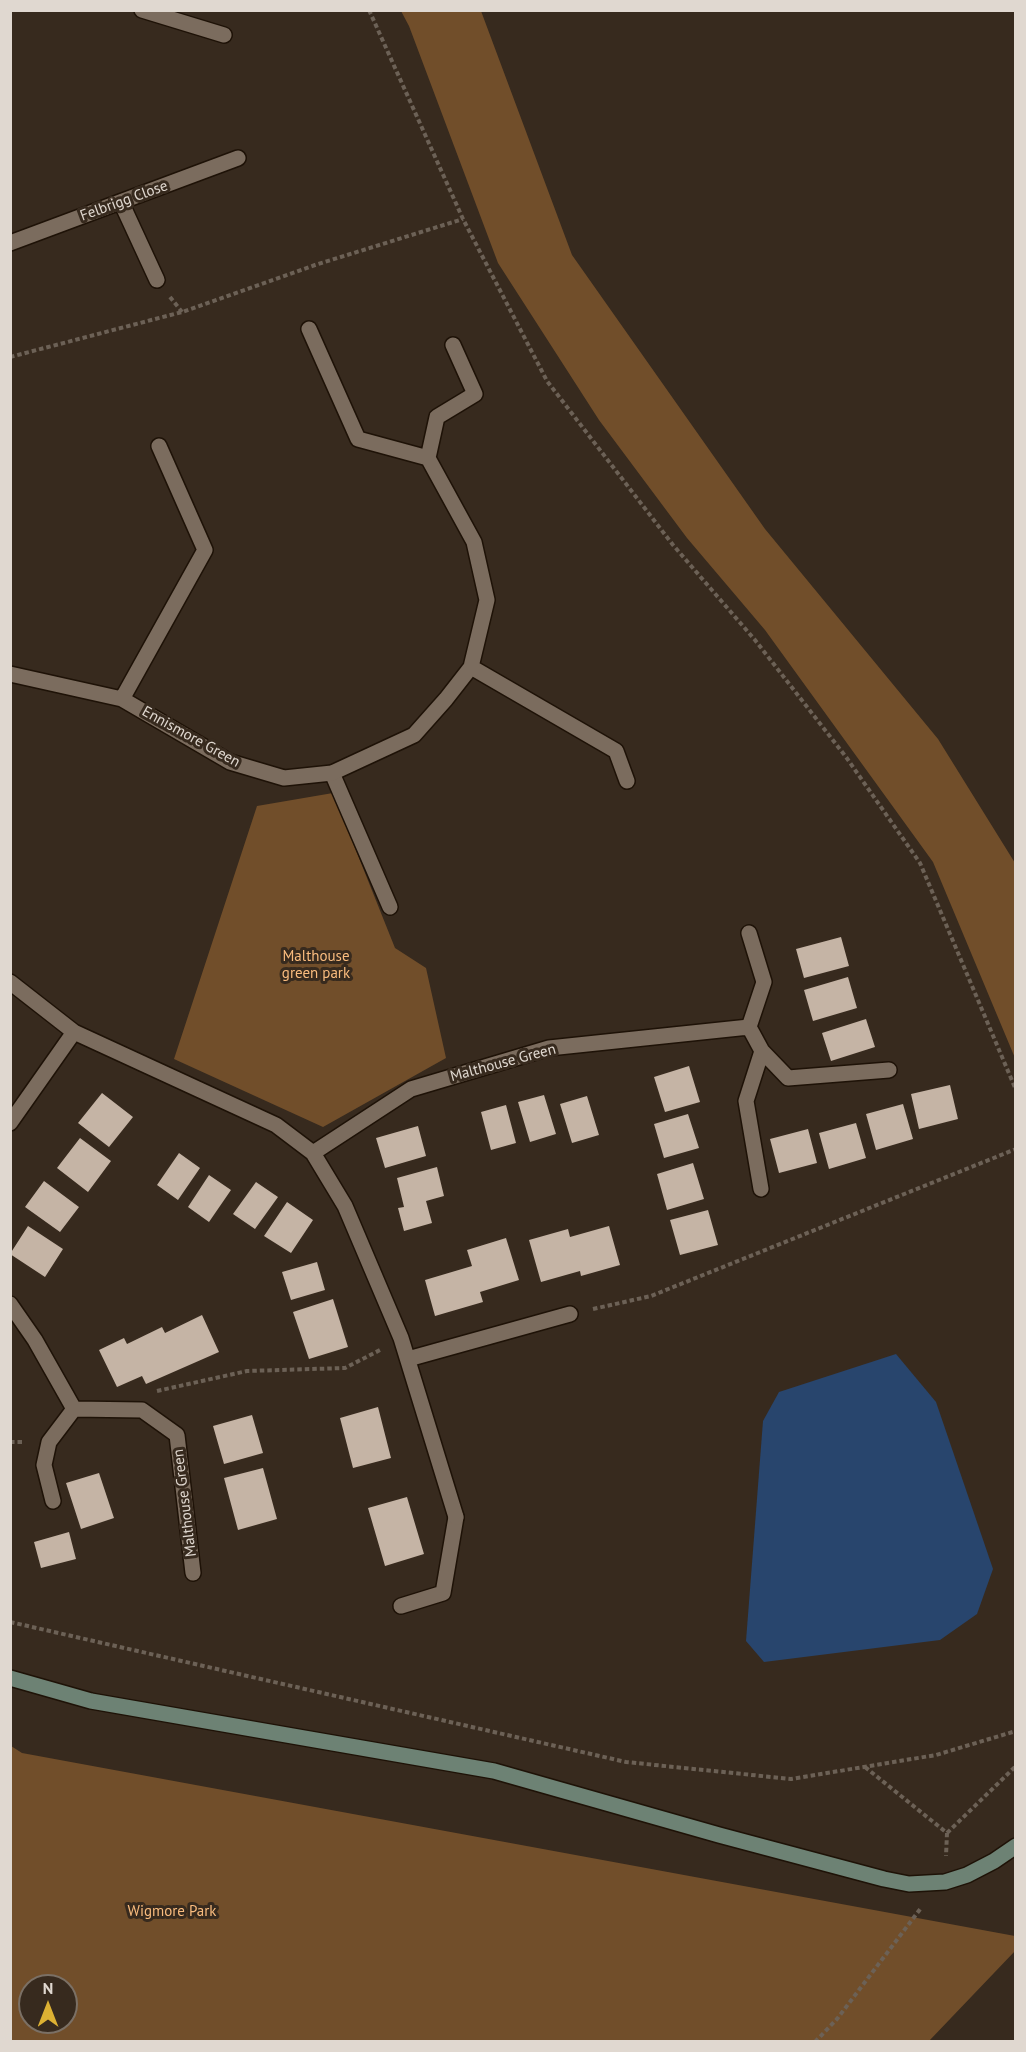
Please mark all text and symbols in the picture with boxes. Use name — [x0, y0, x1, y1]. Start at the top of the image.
street label: Felbrigg Close — [78, 177, 170, 225]
street label: Ennismore Green — [139, 703, 243, 771]
park label: Malthouse green park — [282, 948, 350, 983]
street label: Malthouse Green — [448, 1040, 558, 1086]
street label: Malthouse Green — [169, 1448, 201, 1558]
park label: Wigmore Park — [127, 1903, 217, 1921]
north arrow — [18, 1974, 78, 2034]
text: N — [43, 1978, 53, 1998]

